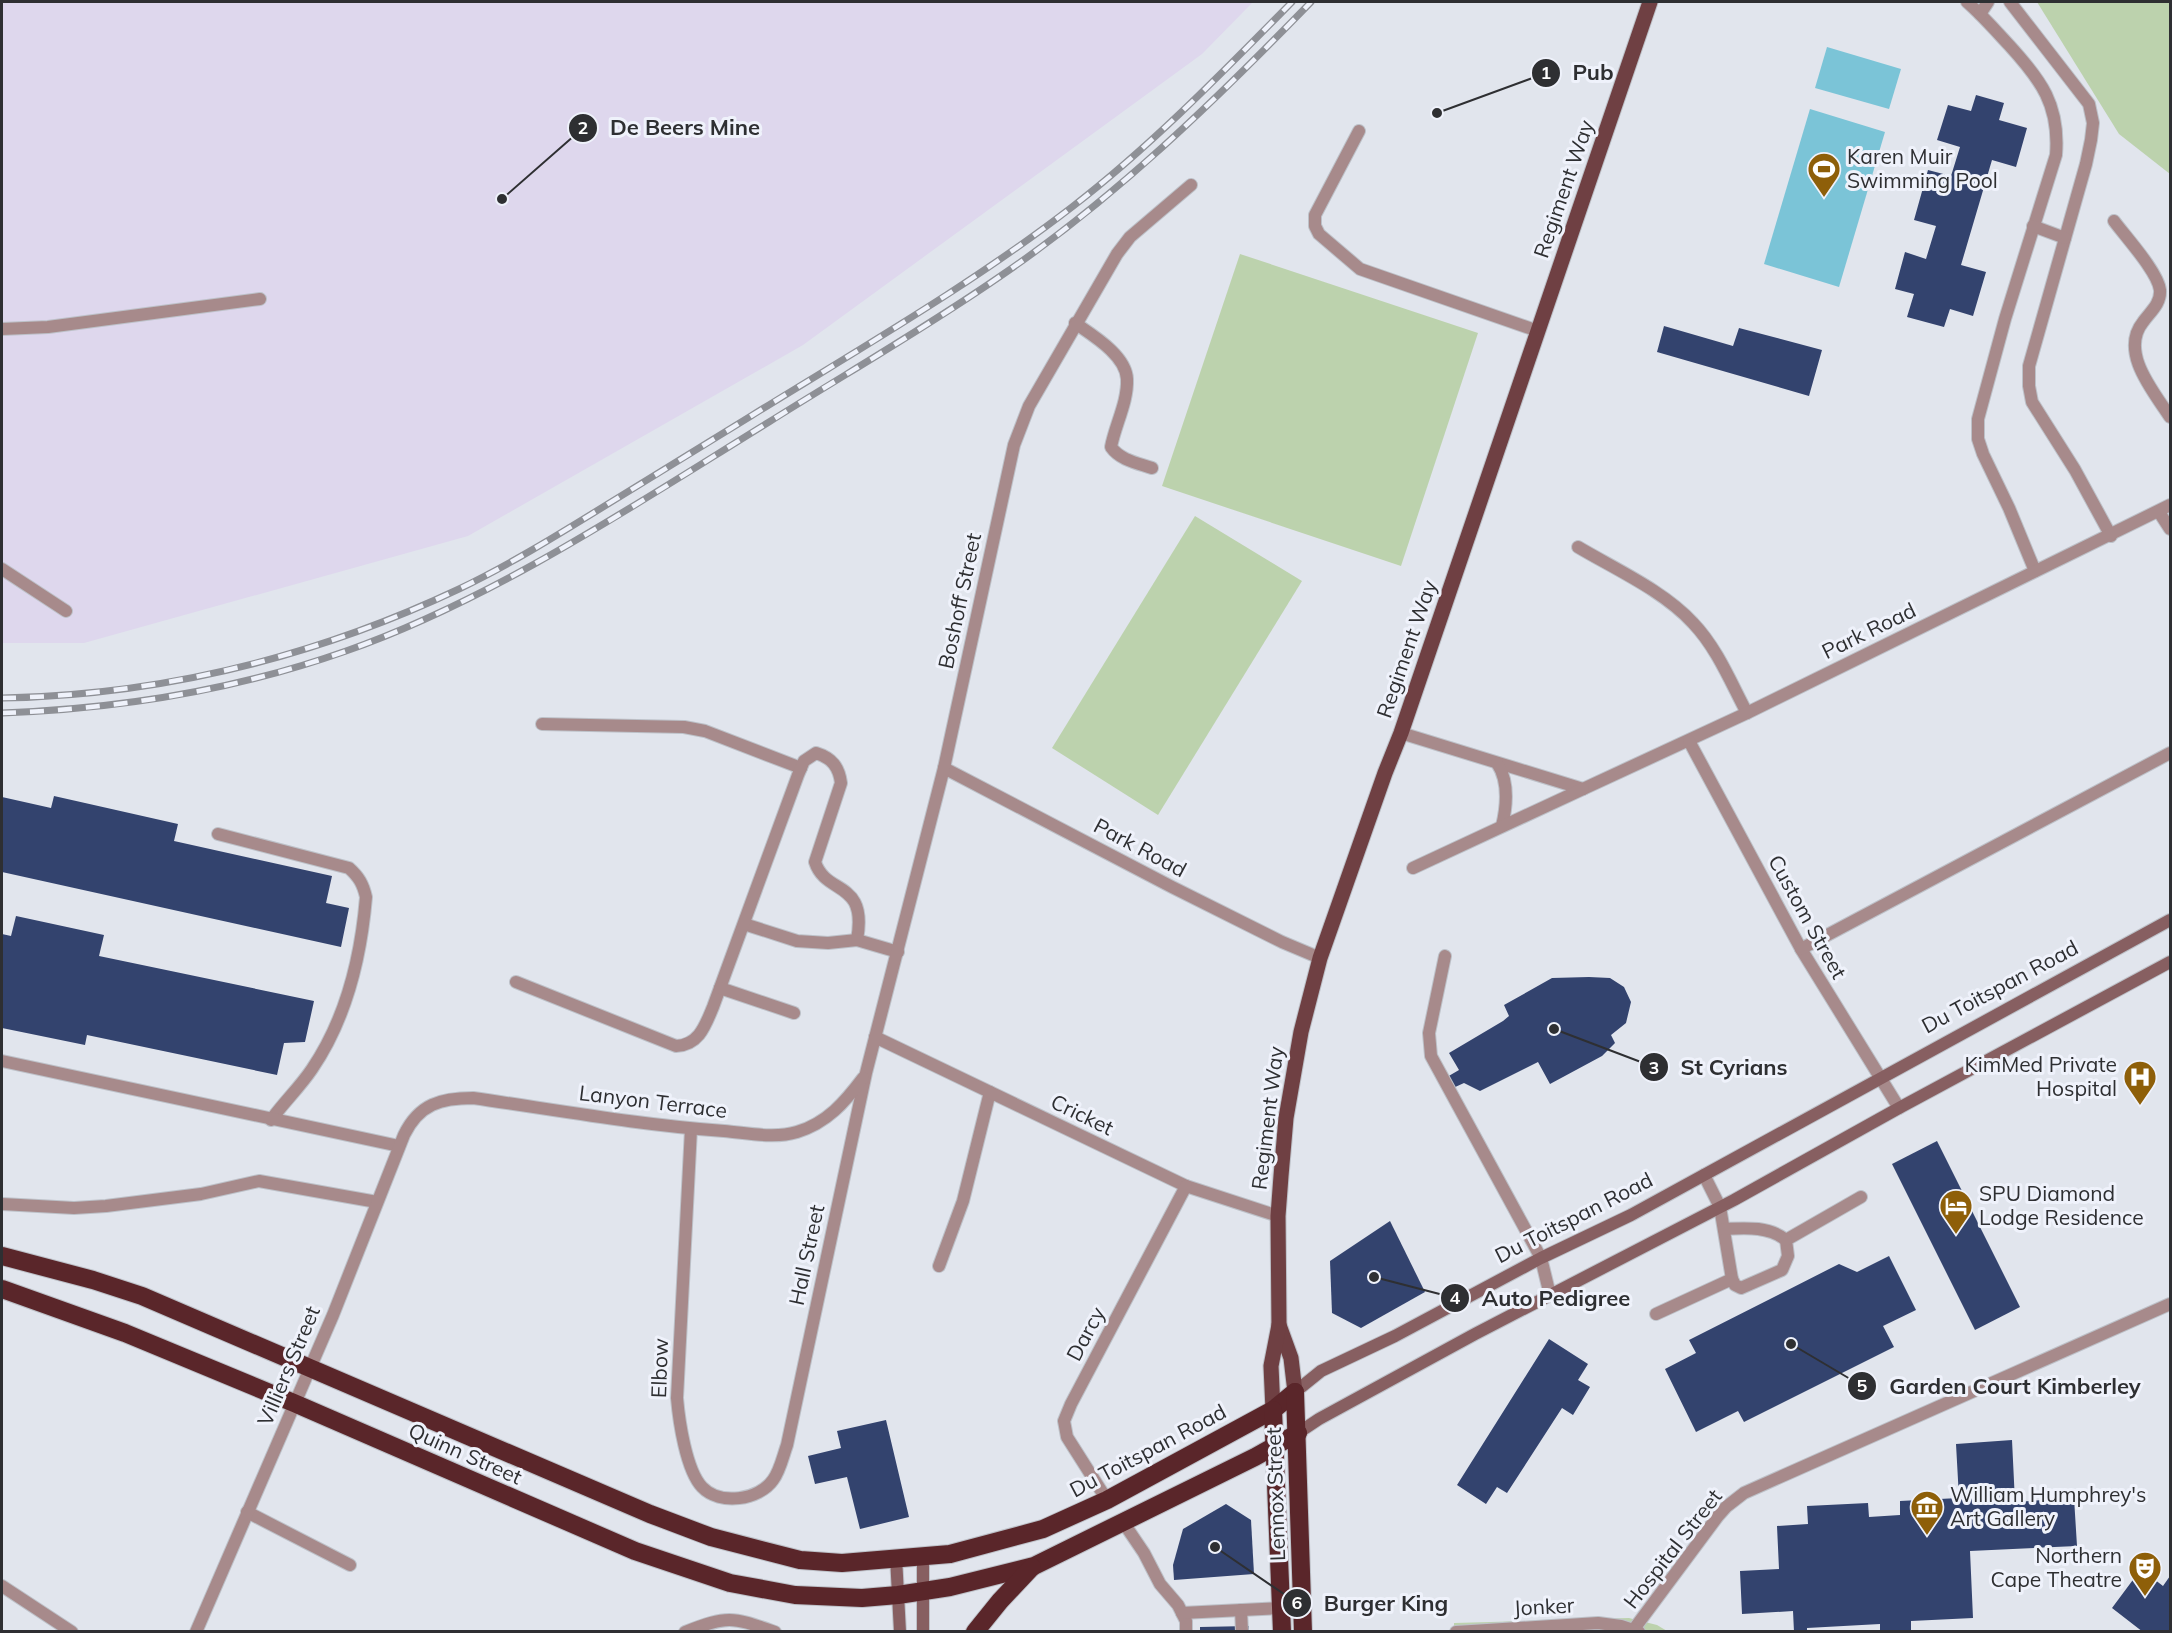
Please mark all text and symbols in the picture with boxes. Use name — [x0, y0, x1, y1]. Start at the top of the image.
callout: Pub — [1531, 53, 1626, 93]
text: Pub — [1572, 58, 1614, 86]
text: 1 — [1541, 61, 1551, 84]
callout: De Beers Mine — [568, 108, 772, 148]
text: De Beers Mine — [610, 113, 760, 141]
text: 2 — [578, 116, 588, 139]
street label: Regiment Way — [1527, 116, 1599, 261]
place label: Karen Muir Swimming Pool — [1847, 143, 1998, 193]
sports icon: Karen Muir Swimming Pool — [1806, 151, 1842, 198]
street label: Boshoff Street — [932, 530, 986, 671]
street label: Regiment Way — [1370, 576, 1442, 721]
street label: Park Road — [1817, 596, 1920, 664]
street label: Park Road — [1090, 812, 1191, 882]
street label: Custom Street — [1763, 850, 1853, 983]
street label: Du Toitspan Road — [1917, 934, 2082, 1038]
street label: Regiment Way — [1245, 1045, 1289, 1191]
callout: St Cyrians — [1639, 1047, 1800, 1087]
place label: KimMed Private Hospital — [1964, 1051, 2117, 1101]
text: St Cyrians — [1680, 1053, 1788, 1081]
text: 3 — [1649, 1056, 1659, 1079]
hospital icon: KimMed Private Hospital — [2122, 1059, 2158, 1106]
street label: Lanyon Terrace — [578, 1079, 729, 1123]
street label: Cricket — [1047, 1088, 1118, 1140]
street label: Du Toitspan Road — [1490, 1166, 1657, 1268]
place label: SPU Diamond Lodge Residence — [1979, 1180, 2144, 1230]
hotel icon: SPU Diamond Lodge Residence — [1938, 1188, 1974, 1235]
street label: Hall Street — [783, 1202, 829, 1308]
callout: Auto Pedigree — [1440, 1278, 1642, 1318]
text: Auto Pedigree — [1482, 1284, 1630, 1312]
text: 4 — [1450, 1286, 1461, 1309]
street label: Villiers Street — [251, 1302, 325, 1429]
street label: Darcy — [1060, 1302, 1110, 1365]
street label: Elbow — [645, 1338, 673, 1398]
callout: Garden Court Kimberley — [1847, 1366, 2153, 1406]
text: Garden Court Kimberley — [1889, 1372, 2141, 1400]
text: 5 — [1857, 1374, 1868, 1397]
street label: Du Toitspan Road — [1065, 1398, 1230, 1502]
street label: Quinn Street — [405, 1417, 526, 1490]
street label: Lennox Street — [1260, 1427, 1290, 1561]
place label: William Humphrey's Art Gallery — [1950, 1481, 2146, 1531]
street label: Hospital Street — [1617, 1483, 1727, 1613]
museum icon: William Humphrey's Art Gallery — [1909, 1489, 1945, 1536]
place label: Northern Cape Theatre — [1991, 1542, 2122, 1592]
theatre icon: Northern Cape Theatre — [2127, 1550, 2163, 1597]
callout: Burger King — [1282, 1583, 1461, 1623]
text: Burger King — [1324, 1589, 1448, 1617]
text: 6 — [1292, 1591, 1303, 1614]
street label: Jonker — [1513, 1591, 1575, 1621]

